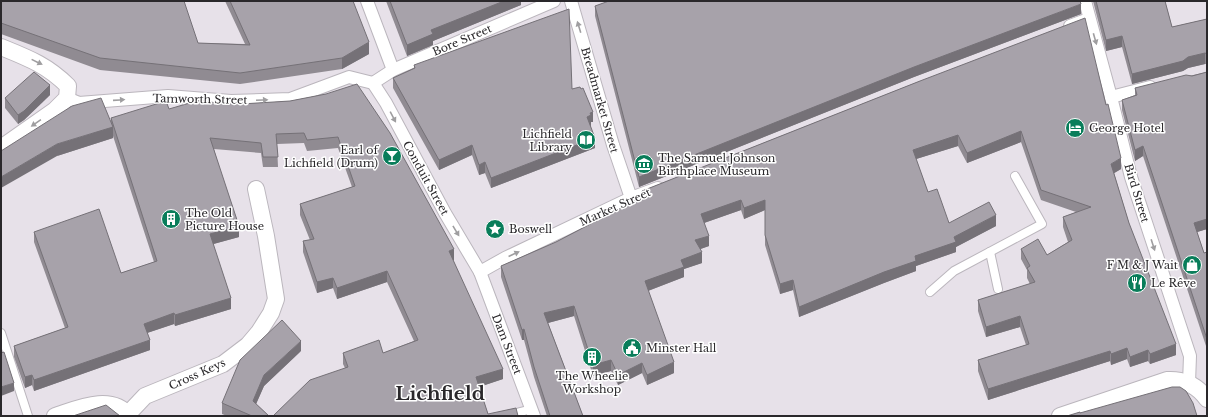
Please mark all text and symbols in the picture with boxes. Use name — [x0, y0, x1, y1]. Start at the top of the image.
street label: Bore Street — [430, 21, 495, 59]
one-way arrow — [576, 21, 582, 33]
one-way arrow — [1092, 33, 1098, 45]
street label: Breadmarket Street — [578, 45, 622, 155]
one-way arrow — [31, 59, 43, 65]
street label: Tamworth Street — [152, 91, 248, 107]
one-way arrow — [256, 96, 268, 103]
one-way arrow — [113, 97, 125, 104]
one-way arrow — [390, 111, 396, 123]
hotel icon: George Hotel — [1064, 117, 1086, 139]
one-way arrow — [31, 119, 42, 127]
place label: George Hotel — [1089, 121, 1165, 135]
place label: Lichfield Library — [522, 127, 573, 154]
library icon: Lichfield Library — [575, 129, 597, 151]
street label: Conduit Street — [400, 139, 453, 218]
place label: Earl of Lichfield (Drum) — [284, 143, 379, 170]
bar icon: Earl of Lichfield (Drum) — [381, 145, 403, 167]
place label: The Samuel Johnson Birthplace Museum — [658, 151, 776, 178]
museum icon: The Samuel Johnson Birthplace Museum — [633, 153, 655, 175]
street label: Bird Street — [1121, 162, 1153, 225]
street label: Market Street — [577, 185, 654, 229]
place label: The Old Picture House — [185, 206, 264, 233]
building icon: The Old Picture House — [160, 208, 182, 230]
place icon: Boswell — [484, 218, 506, 240]
place label: Boswell — [509, 222, 553, 236]
one-way arrow — [452, 225, 459, 237]
one-way arrow — [1150, 239, 1156, 251]
one-way arrow — [509, 251, 520, 257]
shop icon: F M & J Wait — [1181, 254, 1203, 276]
place label: F M & J Wait — [1107, 258, 1179, 272]
restaurant icon: Le Rêve — [1126, 272, 1148, 294]
place label: Le Rêve — [1151, 276, 1196, 290]
street label: Dam Street — [489, 312, 525, 377]
public building icon: Minster Hall — [621, 337, 643, 359]
place label: Minster Hall — [646, 341, 717, 355]
building icon: The Wheelie Workshop — [581, 346, 603, 368]
street label: Cross Keys — [166, 355, 228, 393]
place label: The Wheelie Workshop — [556, 369, 628, 396]
district label: Lichfield — [395, 382, 485, 405]

